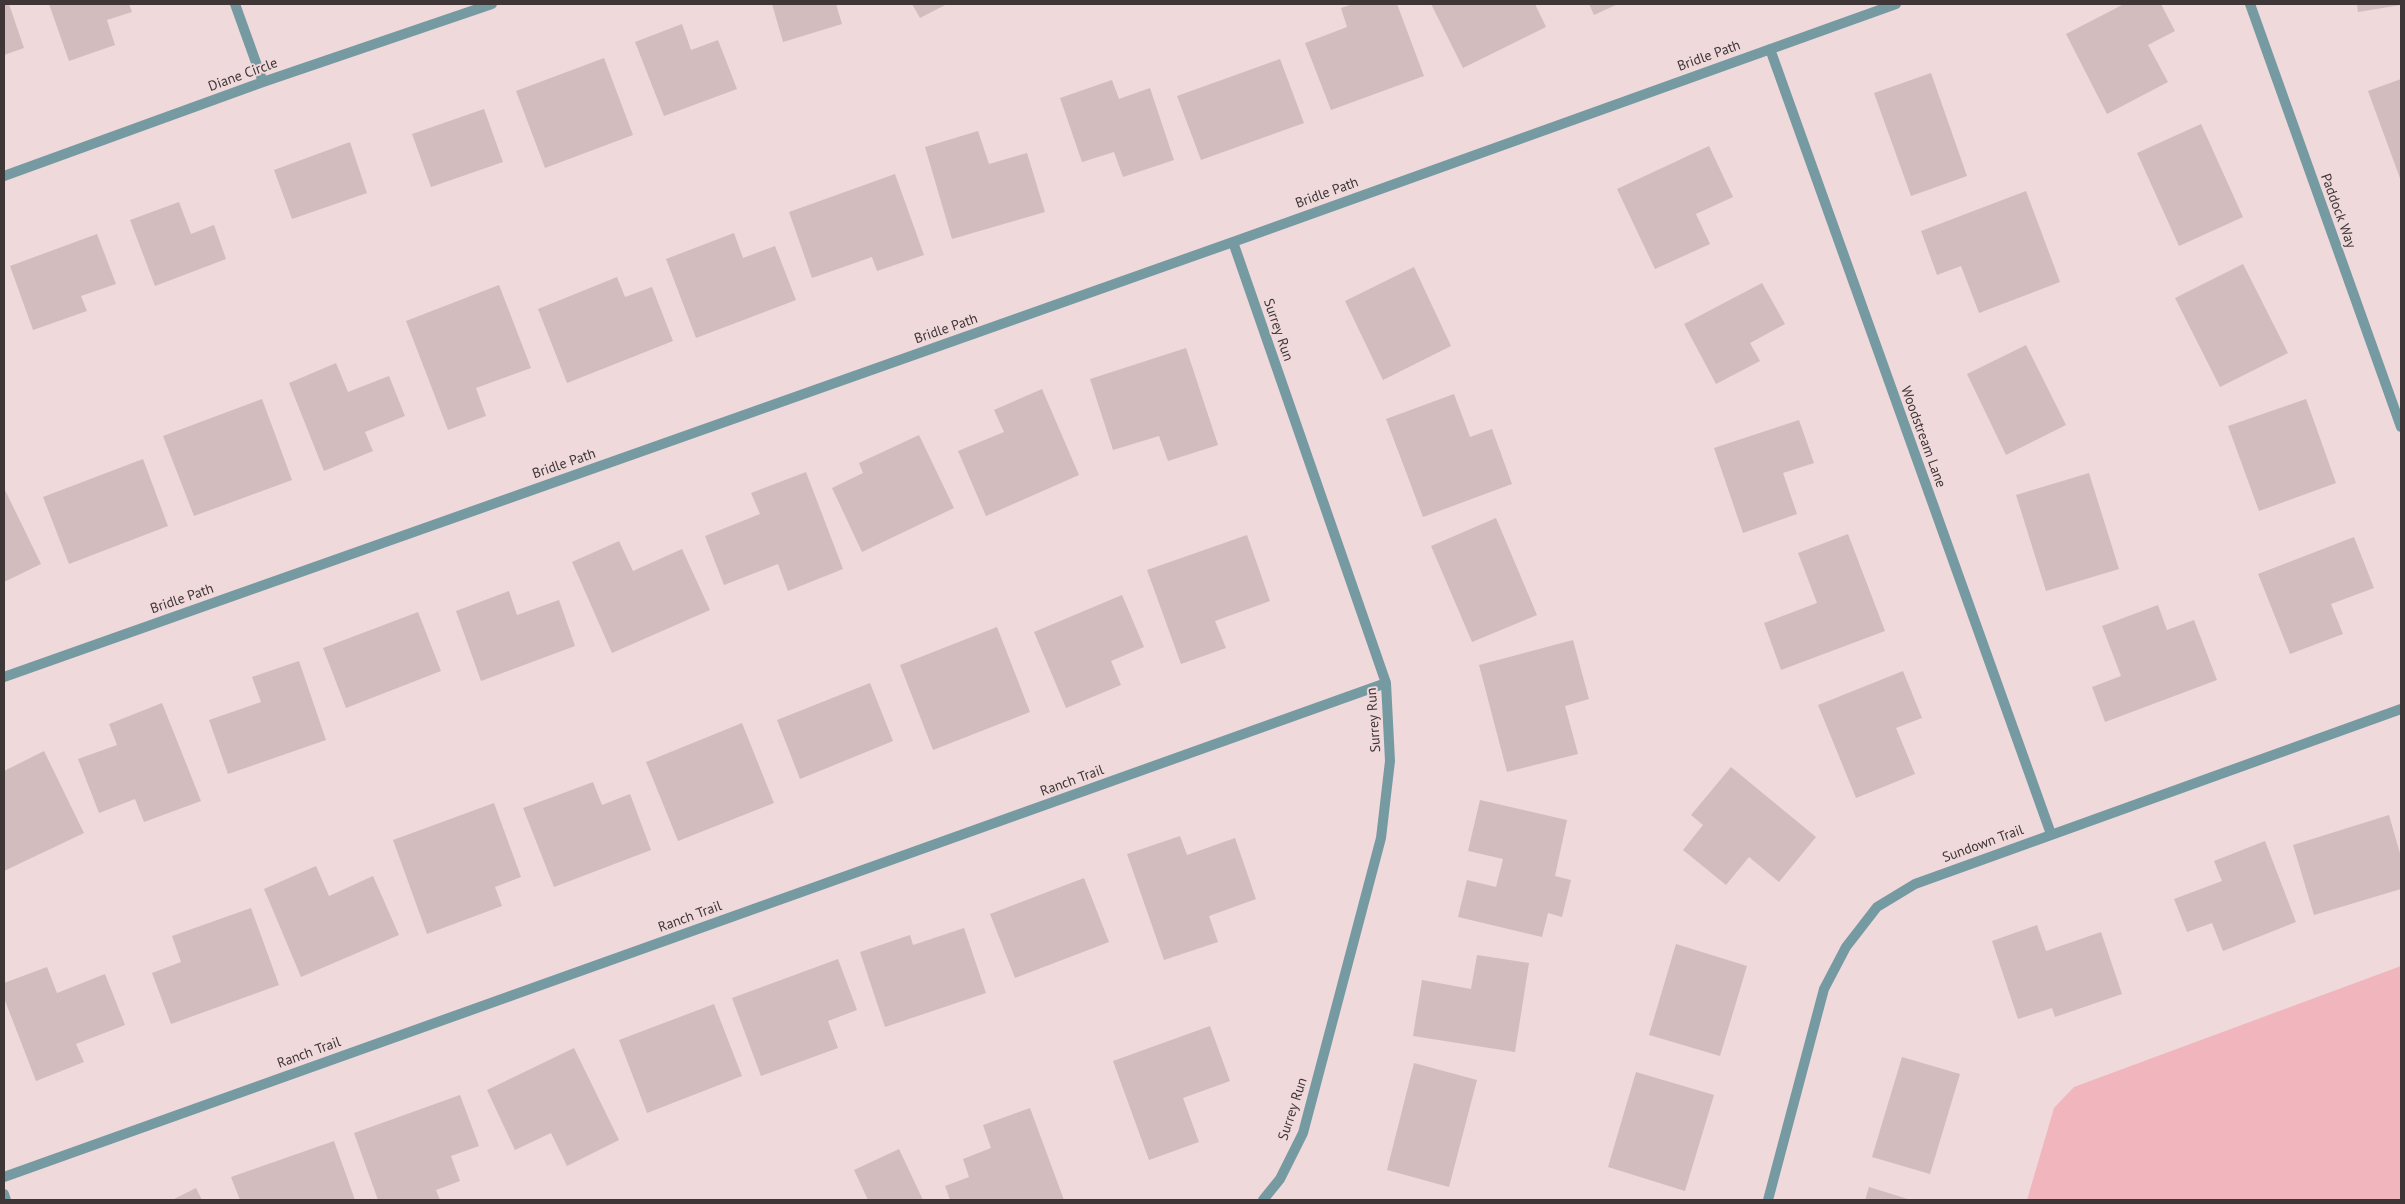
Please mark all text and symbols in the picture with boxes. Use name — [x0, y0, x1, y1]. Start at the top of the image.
street label: Bridle Path — [1675, 37, 1743, 75]
street label: Diane Circle — [206, 55, 280, 95]
street label: Paddock Way — [2317, 171, 2359, 251]
street label: Bridle Path — [1293, 174, 1361, 212]
street label: Surrey Run — [1259, 297, 1297, 363]
street label: Bridle Path — [912, 310, 980, 348]
street label: Woodstream Lane — [1897, 384, 1949, 490]
street label: Bridle Path — [530, 445, 598, 483]
street label: Bridle Path — [148, 580, 216, 618]
street label: Surrey Run — [1363, 687, 1385, 753]
street label: Ranch Trail — [1038, 762, 1106, 800]
street label: Sundown Trail — [1940, 822, 2026, 866]
street label: Ranch Trail — [656, 898, 724, 936]
street label: Ranch Trail — [275, 1034, 343, 1072]
street label: Surrey Run — [1275, 1076, 1311, 1142]

